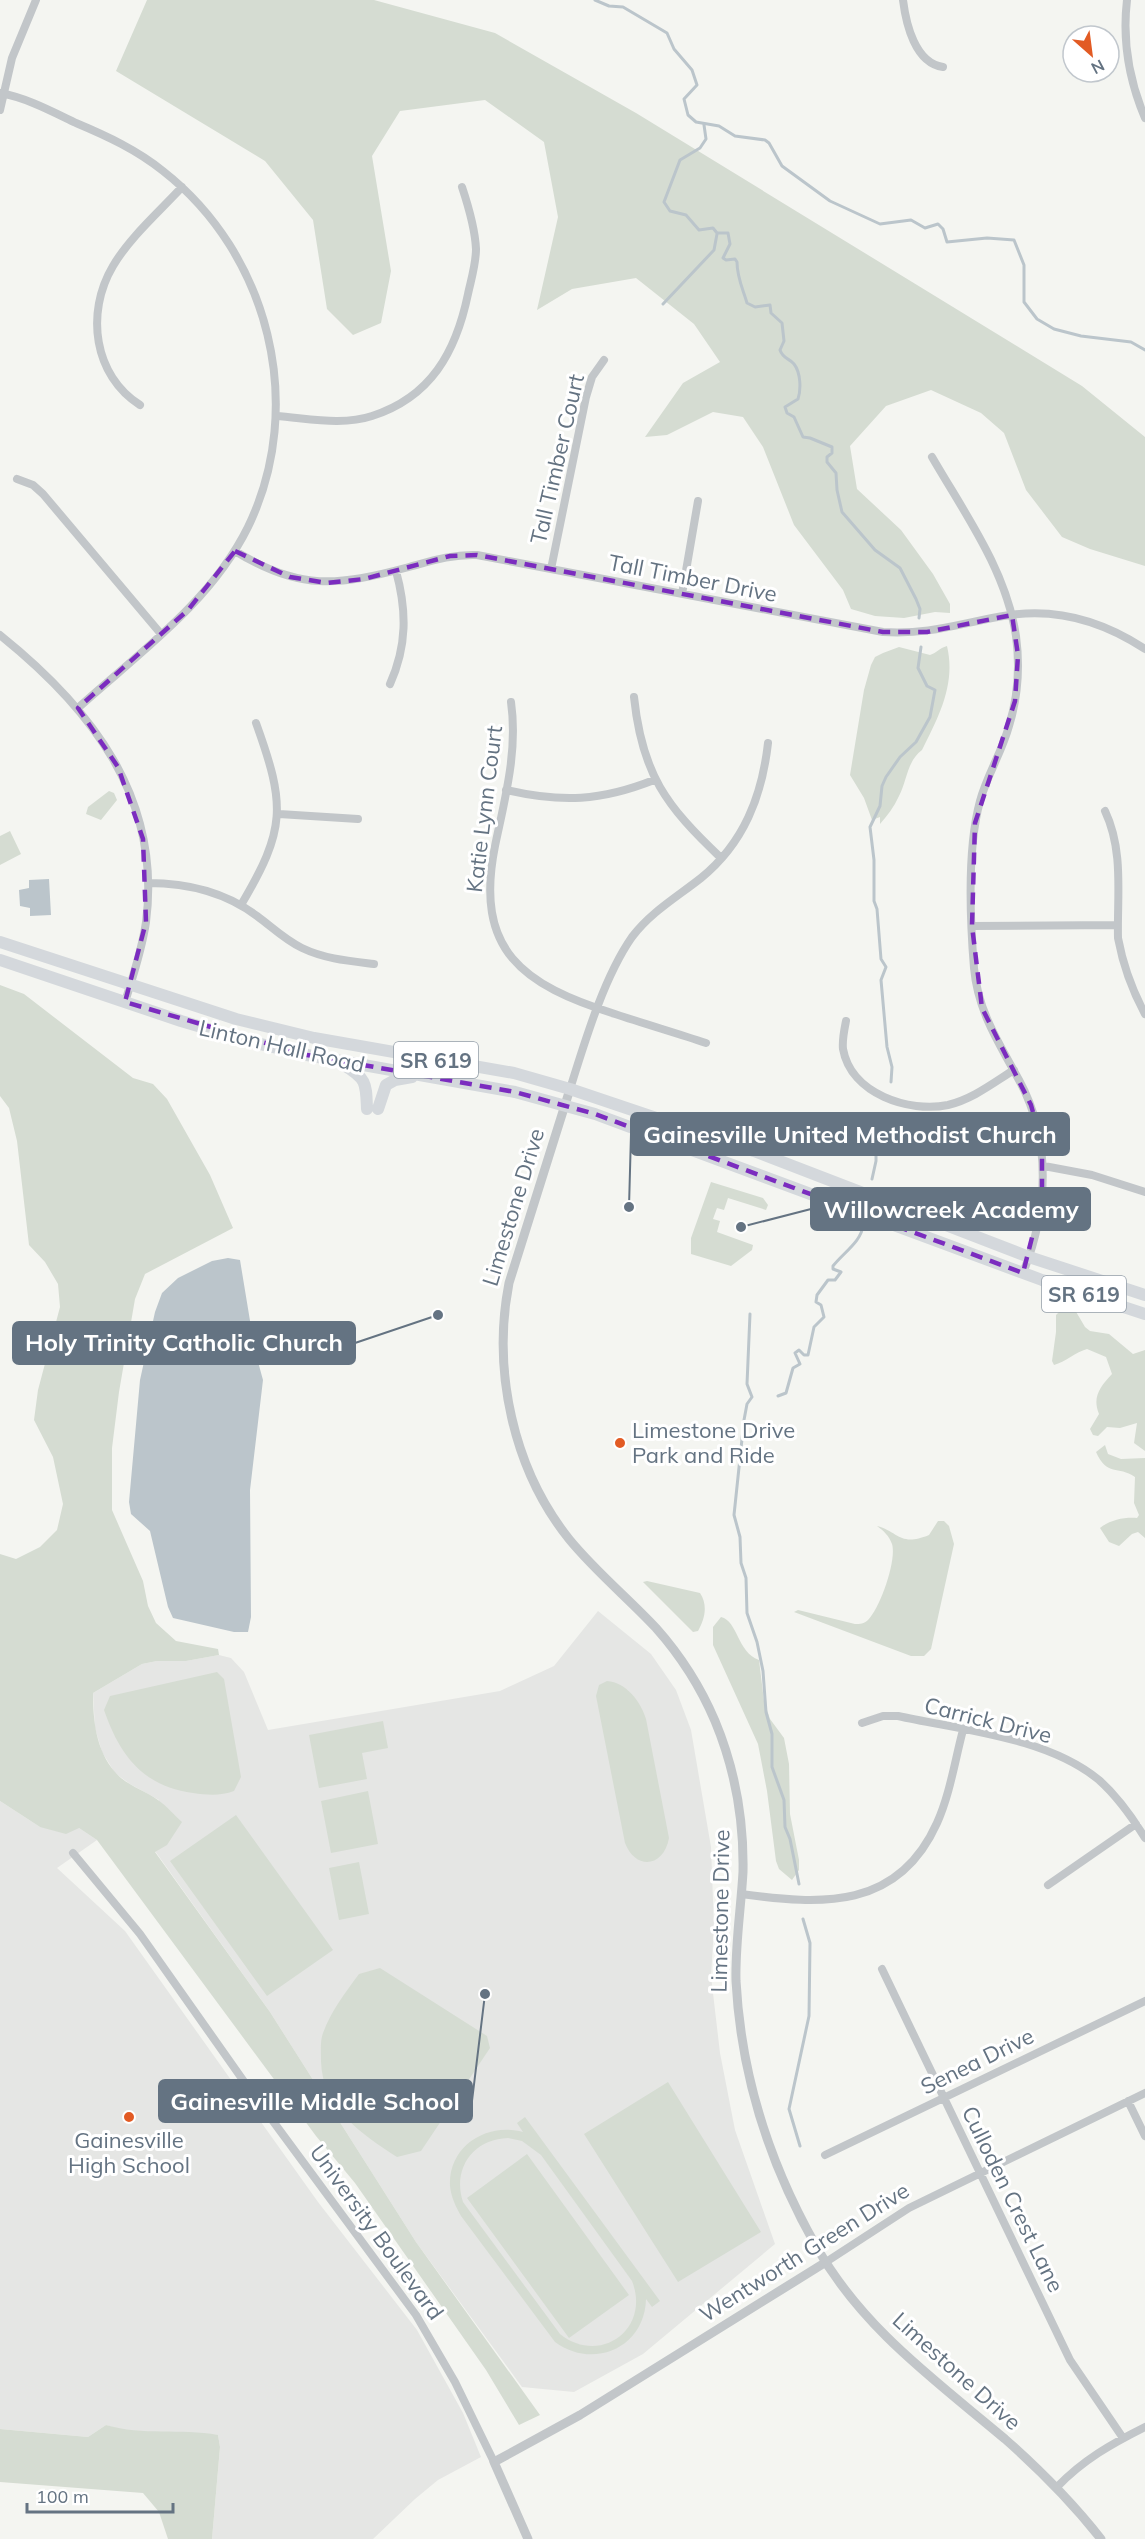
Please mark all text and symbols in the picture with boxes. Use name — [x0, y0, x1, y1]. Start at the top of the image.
north arrow — [1061, 24, 1121, 84]
text: N — [1088, 56, 1108, 79]
street label: Tall Timber Court — [524, 371, 590, 547]
street label: Tall Timber Drive — [606, 548, 780, 608]
street label: Katie Lynn Court — [460, 724, 508, 894]
street label: Linton Hall Road — [196, 1013, 368, 1079]
road number: SR 619 — [394, 1042, 478, 1078]
callout: Gainesville United Methodist Church — [631, 1113, 1069, 1155]
text: Gainesville United Methodist Church — [643, 1119, 1057, 1149]
street label: Limestone Drive — [476, 1125, 550, 1289]
callout: Willowcreek Academy — [811, 1188, 1090, 1230]
text: Willowcreek Academy — [823, 1194, 1080, 1224]
road number: SR 619 — [1042, 1276, 1126, 1312]
callout: Holy Trinity Catholic Church — [13, 1322, 355, 1364]
text: Holy Trinity Catholic Church — [25, 1327, 343, 1357]
place label: Limestone Drive Park and Ride — [632, 1416, 795, 1469]
marker: Limestone Drive Park and Ride — [613, 1436, 627, 1450]
street label: Carrick Drive — [921, 1691, 1055, 1749]
street label: Limestone Drive — [705, 1829, 735, 1993]
street label: Senea Drive — [916, 2022, 1038, 2100]
callout: Gainesville Middle School — [159, 2080, 472, 2122]
text: Gainesville Middle School — [170, 2086, 460, 2116]
street label: Culloden Crest Lane — [956, 2101, 1070, 2297]
marker: Gainesville High School — [122, 2110, 136, 2124]
place label: Gainesville High School — [68, 2126, 190, 2179]
street label: University Boulevard — [304, 2139, 450, 2325]
street label: Wentworth Green Drive — [694, 2176, 914, 2328]
street label: Limestone Drive — [887, 2306, 1027, 2436]
scale bar — [27, 2476, 172, 2514]
text: 100 m — [36, 2485, 89, 2508]

